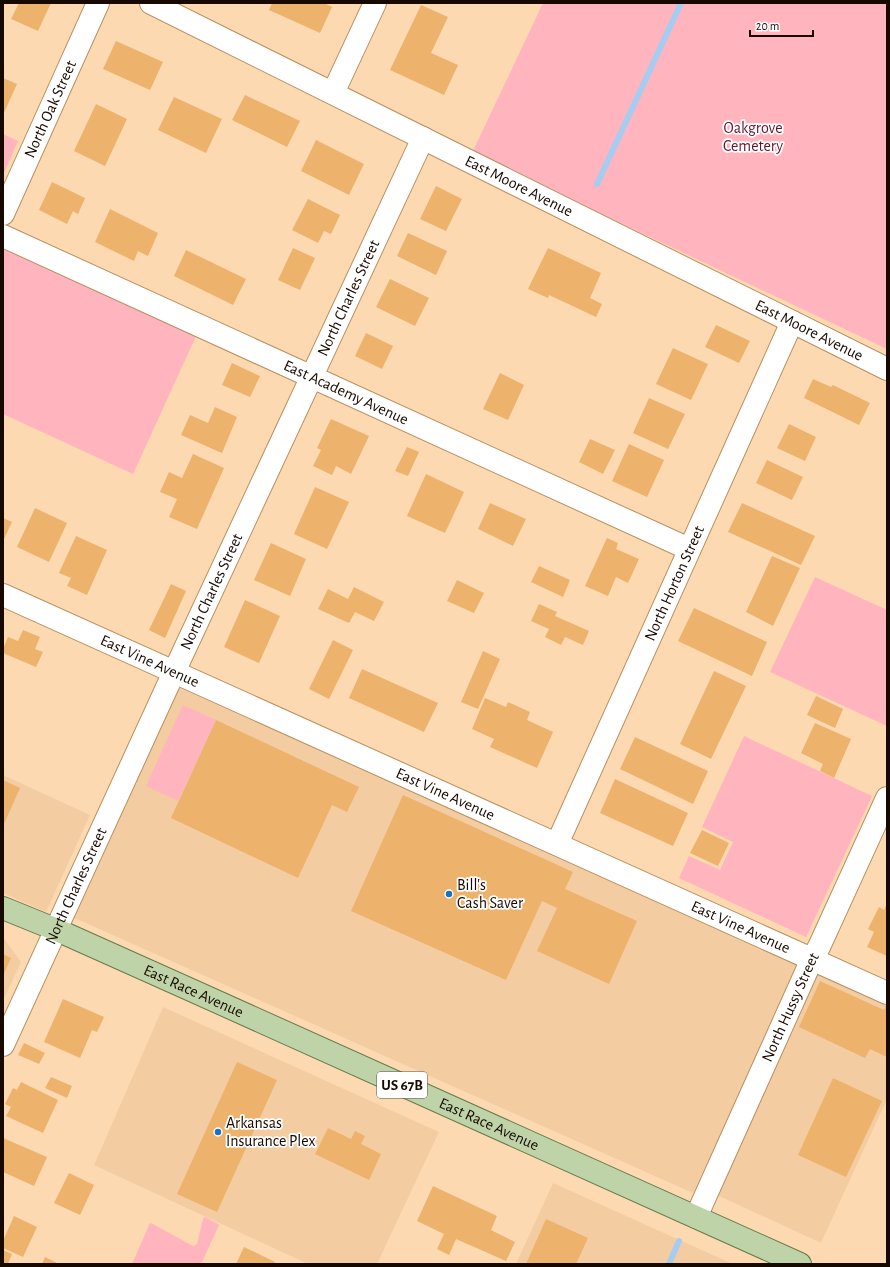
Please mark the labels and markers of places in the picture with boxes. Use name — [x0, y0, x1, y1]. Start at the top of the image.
place label: Bill's Cash Saver — [457, 877, 524, 911]
marker: Bill's Cash Saver — [444, 889, 454, 899]
place label: Arkansas Insurance Plex — [226, 1115, 316, 1149]
marker: Arkansas Insurance Plex — [213, 1127, 223, 1137]

